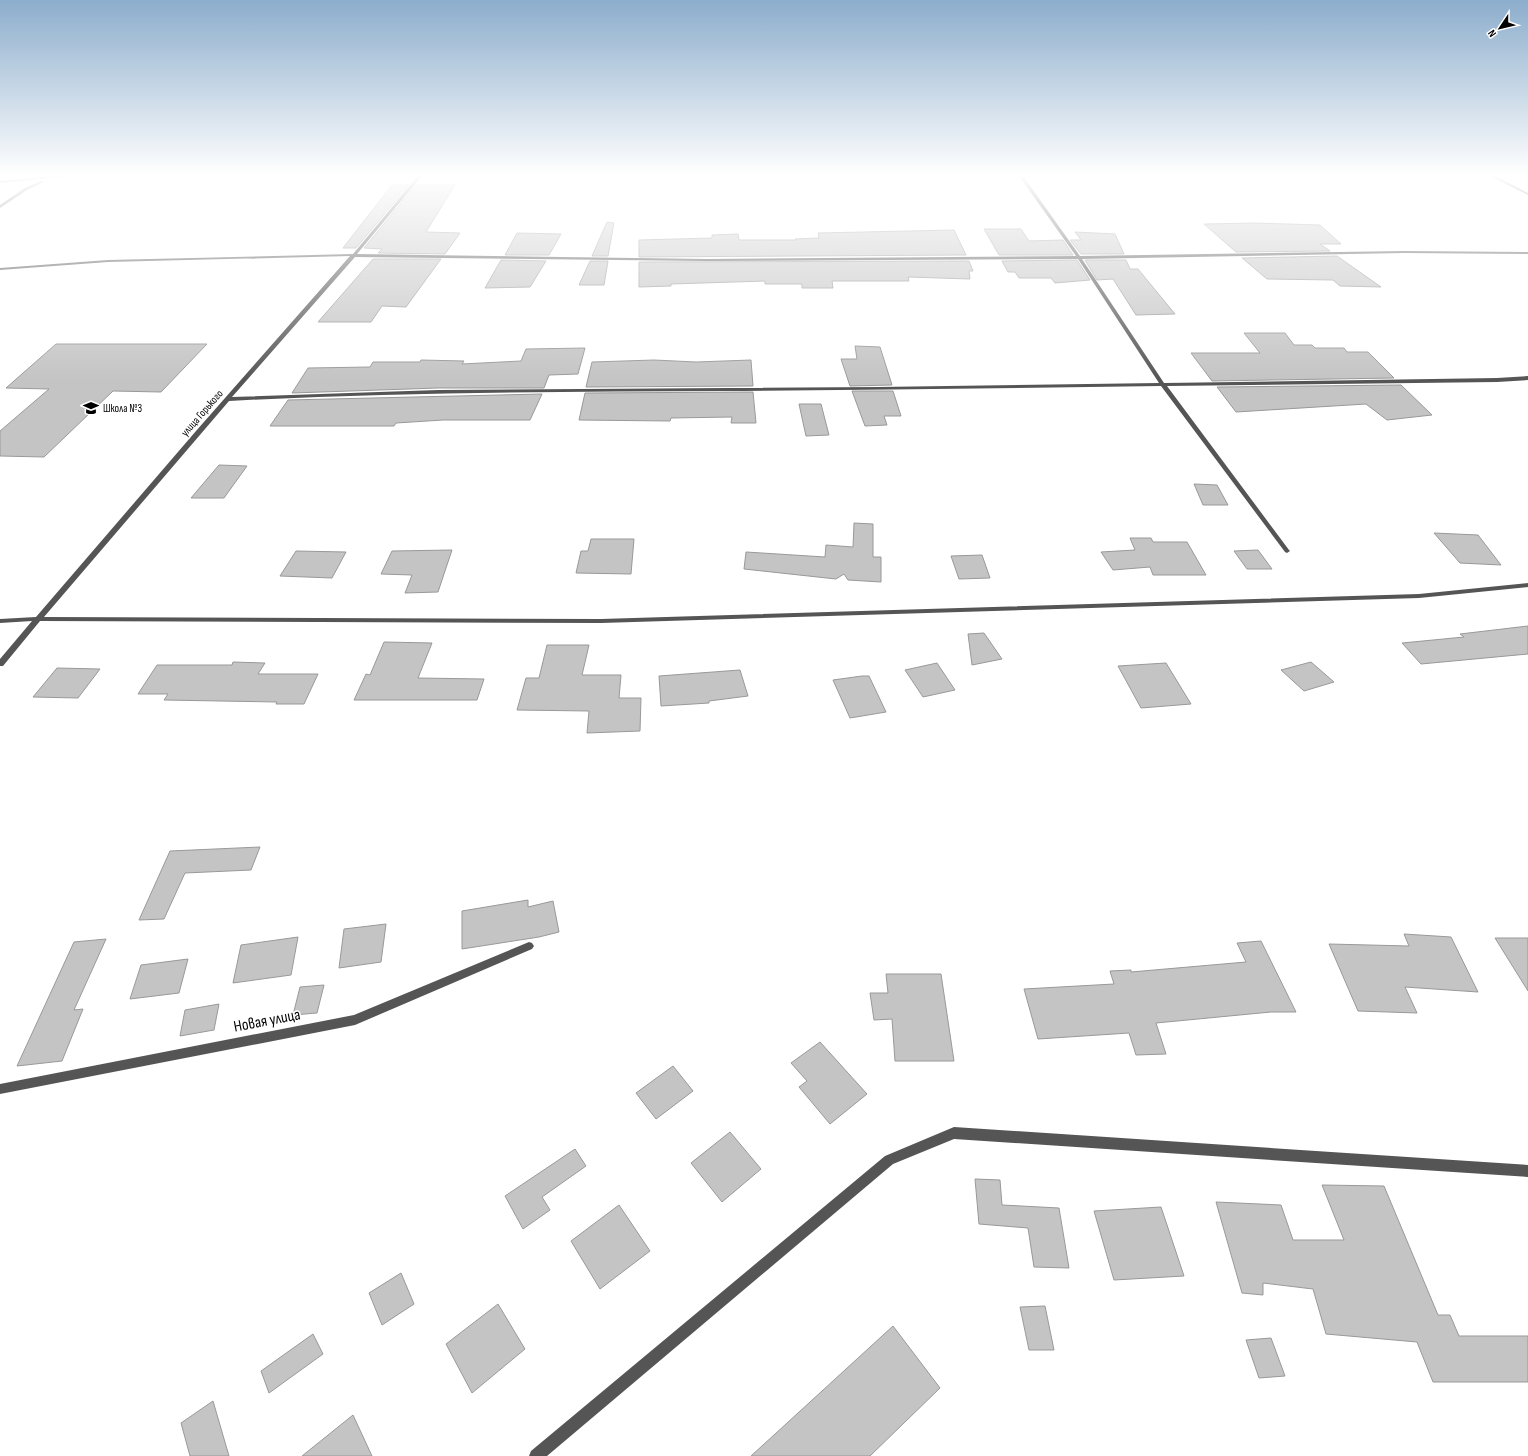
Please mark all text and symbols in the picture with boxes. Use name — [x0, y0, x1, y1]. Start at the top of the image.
north arrow — [1480, 8, 1520, 48]
text: N — [1485, 27, 1499, 40]
street label: улица Горького — [178, 387, 226, 439]
school or university icon: Школа №3 — [82, 399, 100, 417]
place label: Школа №3 — [103, 402, 142, 415]
street label: Новая улица — [232, 1005, 302, 1037]

